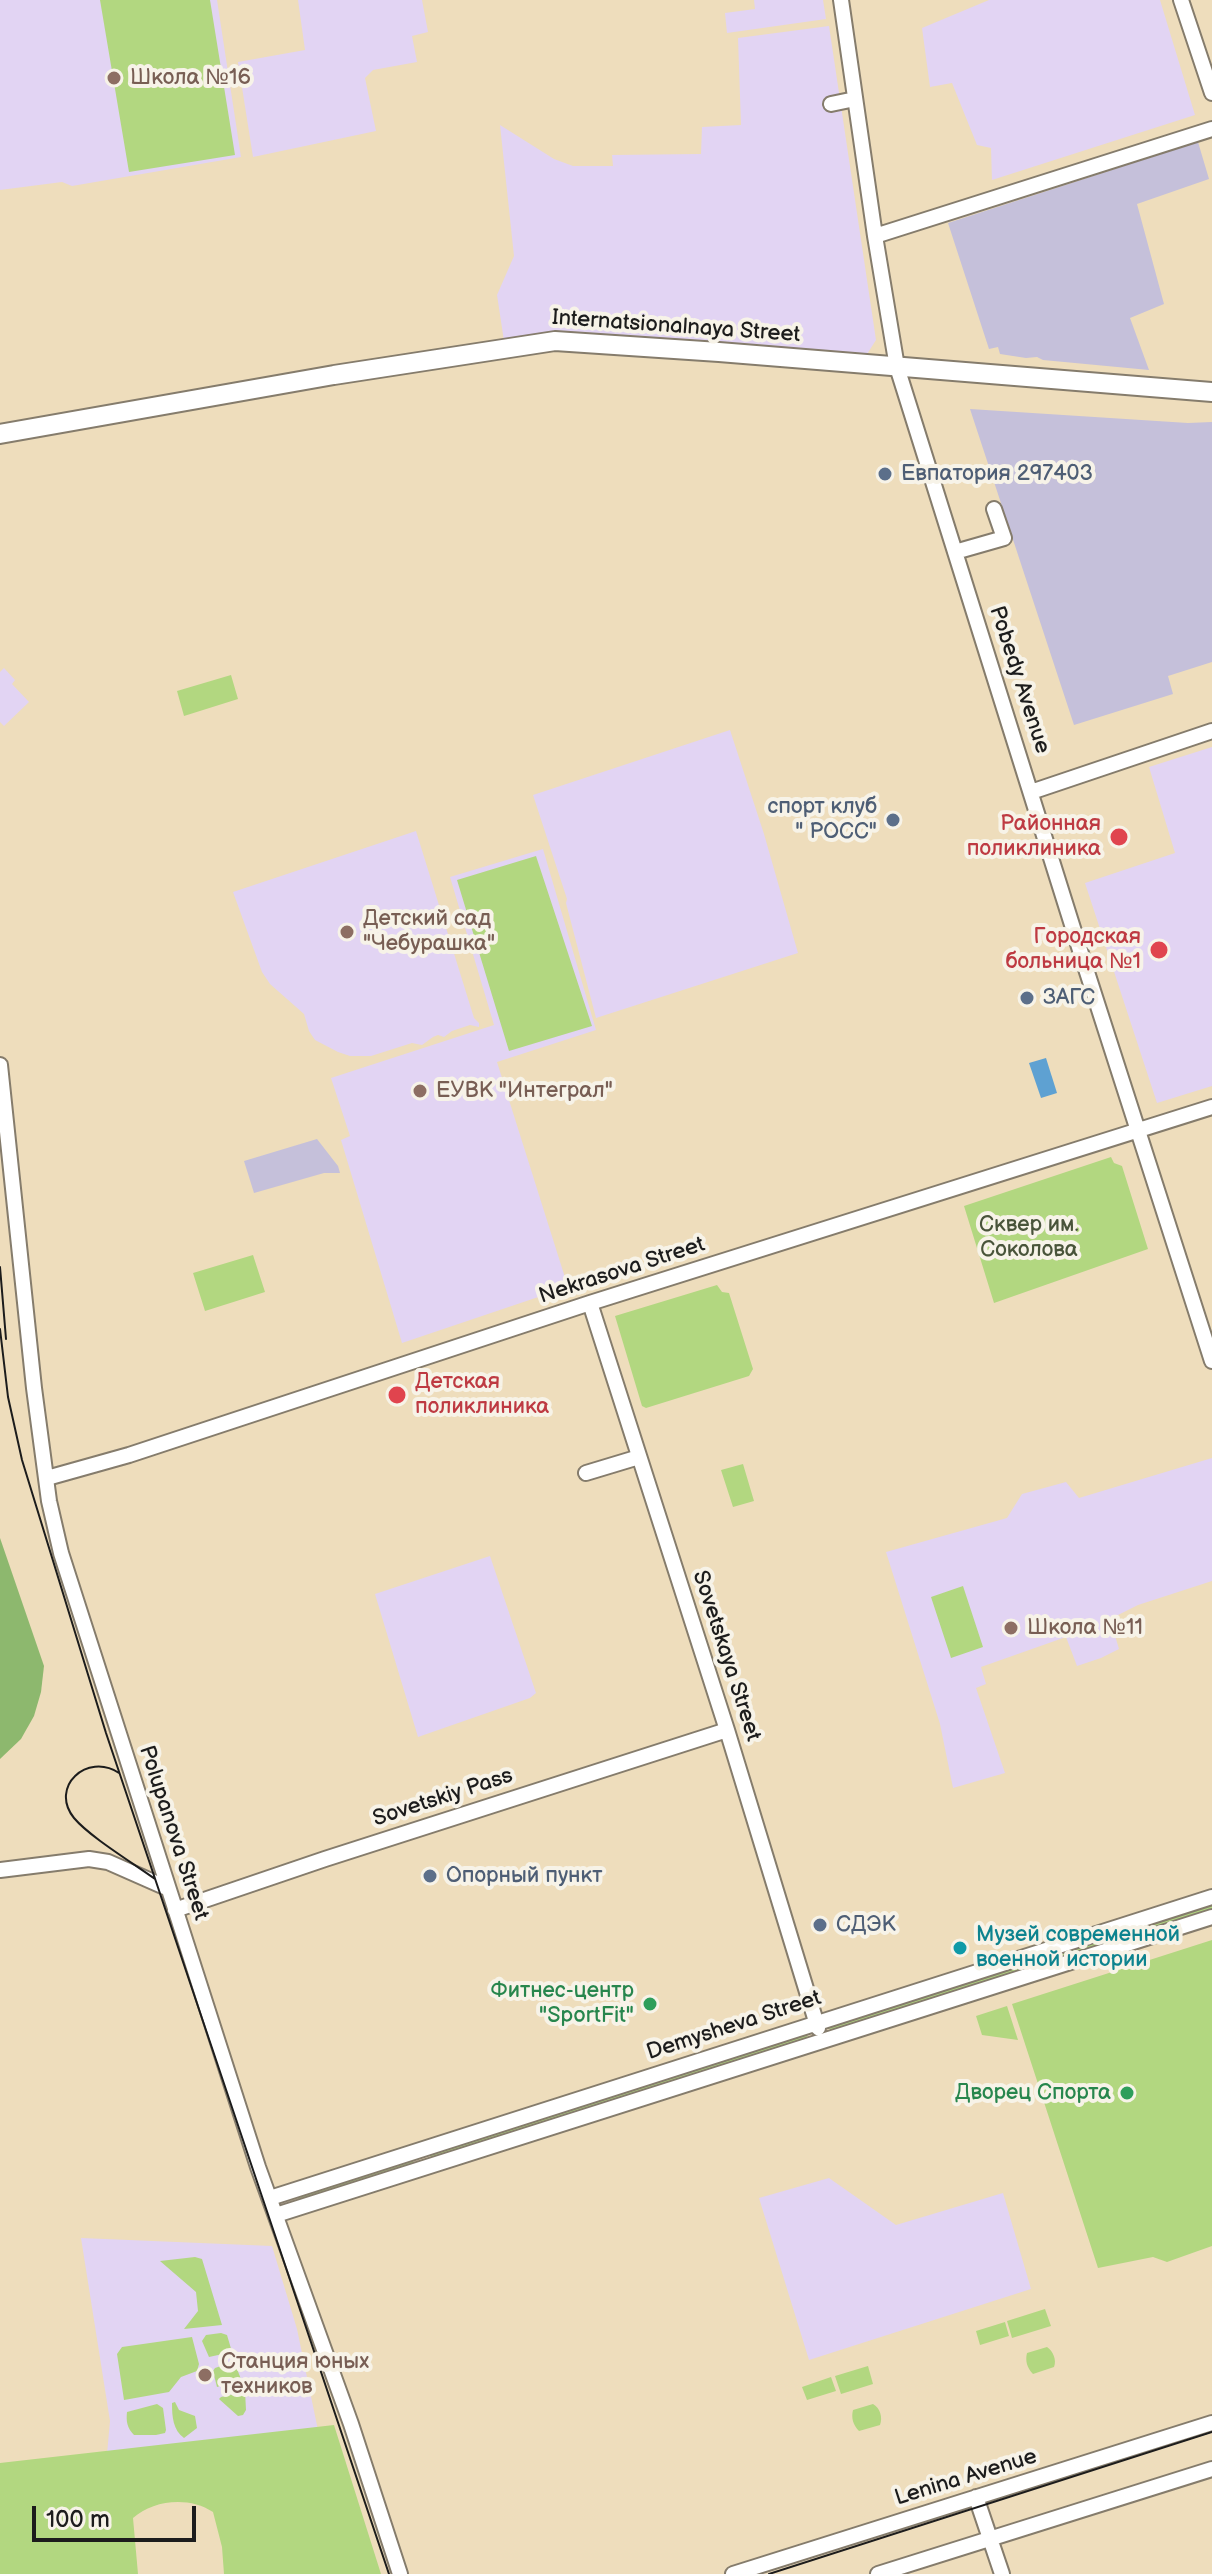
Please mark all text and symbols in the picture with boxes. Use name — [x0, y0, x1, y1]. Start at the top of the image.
place label: Школа №16 — [130, 65, 251, 91]
marker: Школа №16 — [105, 69, 123, 87]
street label: Internatsionalnaya Street — [551, 305, 801, 349]
place label: Евпатория 297403 — [901, 461, 1093, 487]
marker: Евпатория 297403 — [876, 465, 894, 483]
street label: Pobedy Avenue — [983, 603, 1055, 757]
place label: спорт клуб " РОСС" — [767, 794, 877, 846]
marker: спорт клуб " РОСС" — [884, 811, 902, 829]
place label: Районная поликлиника — [967, 811, 1101, 862]
marker: Районная поликлиника — [1108, 826, 1130, 848]
place label: Детский сад "Чебурашка" — [363, 906, 495, 958]
marker: Детский сад "Чебурашка" — [338, 923, 356, 941]
place label: Городская больница №1 — [1006, 924, 1141, 976]
marker: Городская больница №1 — [1148, 939, 1170, 961]
place label: ЗАГС — [1043, 985, 1095, 1011]
marker: ЗАГС — [1018, 989, 1036, 1007]
place label: ЕУВК "Интеграл" — [436, 1078, 613, 1104]
marker: ЕУВК "Интеграл" — [411, 1082, 429, 1100]
park label: Сквер им. Соколова — [979, 1212, 1079, 1264]
street label: Nekrasova Street — [536, 1232, 708, 1310]
place label: Детская поликлиника — [415, 1369, 549, 1420]
marker: Детская поликлиника — [386, 1384, 408, 1406]
street label: Sovetskaya Street — [686, 1568, 766, 1744]
place label: Школа №11 — [1027, 1615, 1143, 1641]
marker: Школа №11 — [1002, 1619, 1020, 1637]
street label: Polupanova Street — [132, 1743, 214, 1923]
street label: Sovetskiy Pass — [370, 1763, 516, 1833]
place label: Опорный пункт — [446, 1863, 602, 1889]
marker: Опорный пункт — [421, 1867, 439, 1885]
place label: СДЭК — [836, 1912, 896, 1938]
marker: СДЭК — [811, 1916, 829, 1934]
place label: Музей современной военной истории — [976, 1922, 1180, 1974]
marker: Музей современной военной истории — [951, 1939, 969, 1957]
place label: Фитнес-центр "SportFit" — [491, 1978, 634, 2030]
street label: Demysheva Street — [643, 1985, 825, 2067]
marker: Фитнес-центр "SportFit" — [641, 1995, 659, 2013]
place label: Дворец Спорта — [955, 2080, 1111, 2106]
marker: Дворец Спорта — [1118, 2084, 1136, 2102]
place label: Станция юных техников — [221, 2349, 369, 2400]
marker: Станция юных техников — [196, 2366, 214, 2384]
street label: Lenina Avenue — [892, 2444, 1040, 2512]
scale bar — [36, 2490, 200, 2540]
text: 100 m — [46, 2505, 110, 2534]

